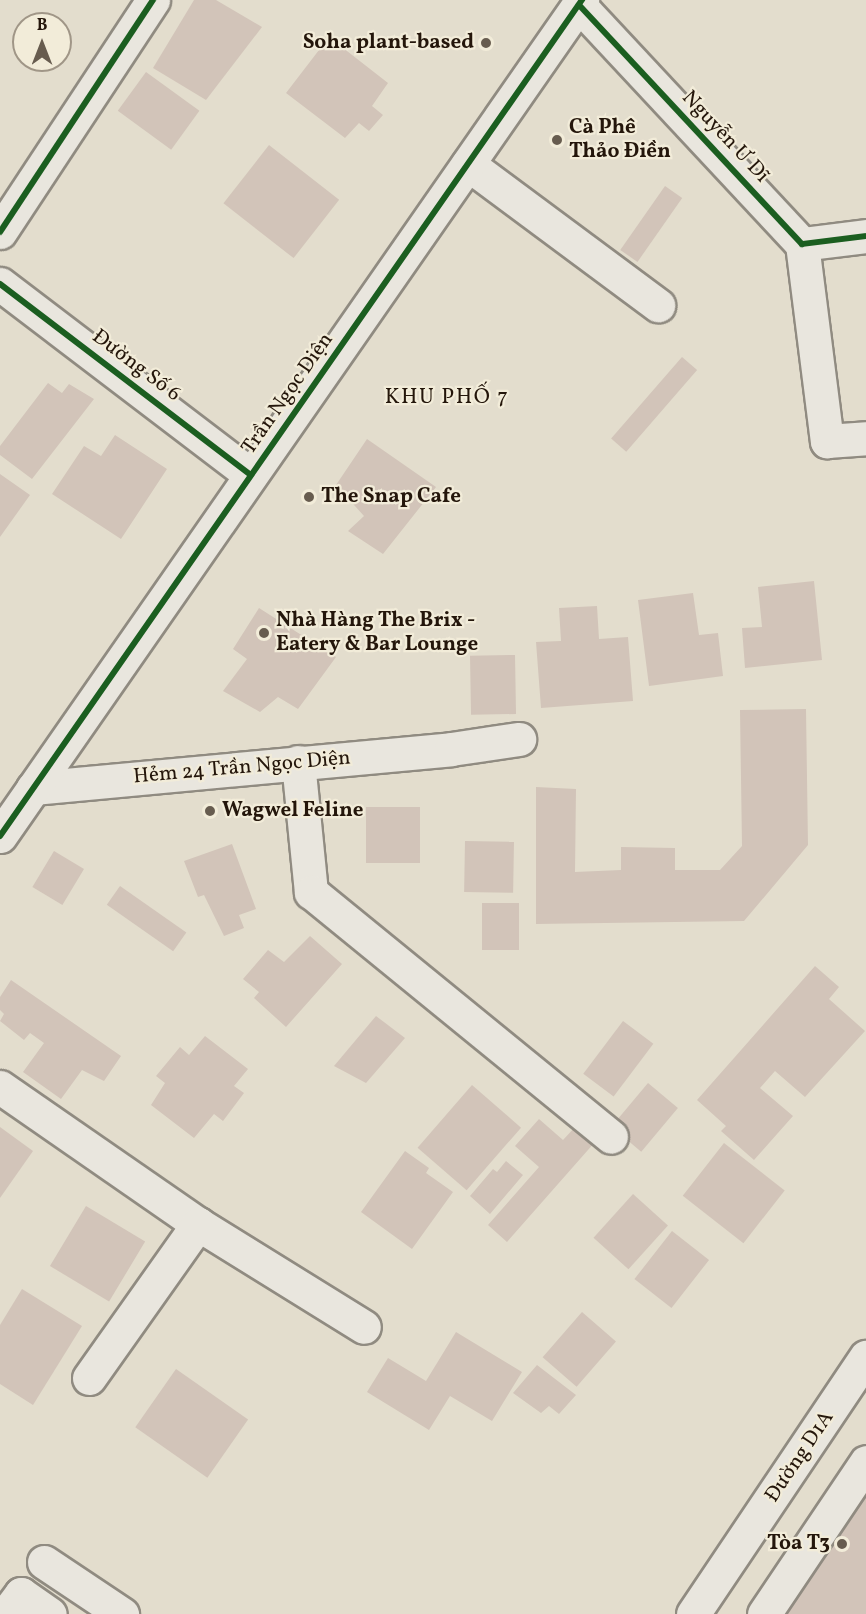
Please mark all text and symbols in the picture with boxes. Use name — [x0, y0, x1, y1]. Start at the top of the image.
north arrow — [12, 12, 72, 72]
text: B — [37, 15, 47, 37]
place label: Soha plant-based — [303, 30, 474, 56]
marker: Soha plant-based — [479, 36, 493, 50]
street label: Nguyễn Ư Dĩ — [676, 86, 774, 188]
place label: Cà Phê Thảo Điền — [569, 115, 671, 165]
marker: Cà Phê Thảo Điền — [550, 133, 564, 147]
street label: Đường Số 6 — [87, 325, 185, 407]
street label: Trần Ngọc Diện — [237, 328, 339, 460]
district label: KHU PHỐ 7 — [385, 385, 509, 411]
place label: The Snap Cafe — [321, 484, 461, 510]
marker: The Snap Cafe — [302, 490, 316, 504]
place label: Nhà Hàng The Brix - Eatery & Bar Lounge — [276, 608, 479, 658]
marker: Nhà Hàng The Brix - Eatery & Bar Lounge — [257, 626, 271, 640]
street label: Hẻm 24 Trần Ngọc Diện — [132, 746, 352, 790]
place label: Wagwel Feline — [222, 798, 363, 824]
marker: Wagwel Feline — [203, 804, 217, 818]
street label: Đường D1A — [760, 1406, 840, 1508]
place label: Tòa T3 — [767, 1531, 830, 1557]
marker: Tòa T3 — [835, 1537, 849, 1551]

